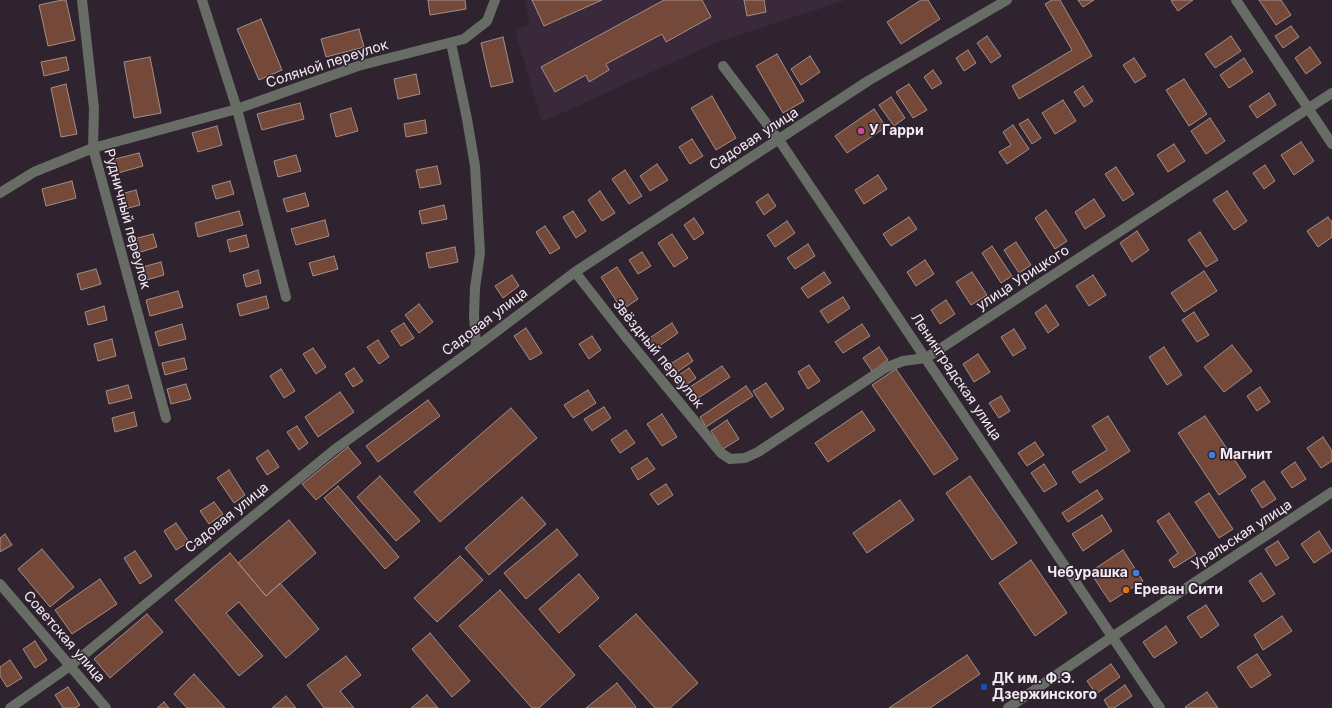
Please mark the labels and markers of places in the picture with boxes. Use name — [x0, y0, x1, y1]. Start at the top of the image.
place label: У Гарри — [869, 123, 924, 139]
marker: У Гарри — [856, 126, 866, 136]
place label: Магнит — [1220, 447, 1272, 463]
marker: Магнит — [1207, 450, 1217, 460]
place label: Чебурашка — [1047, 565, 1128, 581]
marker: Чебурашка — [1131, 568, 1141, 578]
place label: Ереван Сити — [1134, 582, 1223, 598]
marker: Ереван Сити — [1121, 585, 1131, 595]
place label: ДК им. Ф.Э. Дзержинского — [992, 671, 1097, 704]
marker: ДК им. Ф.Э. Дзержинского — [979, 682, 989, 692]

